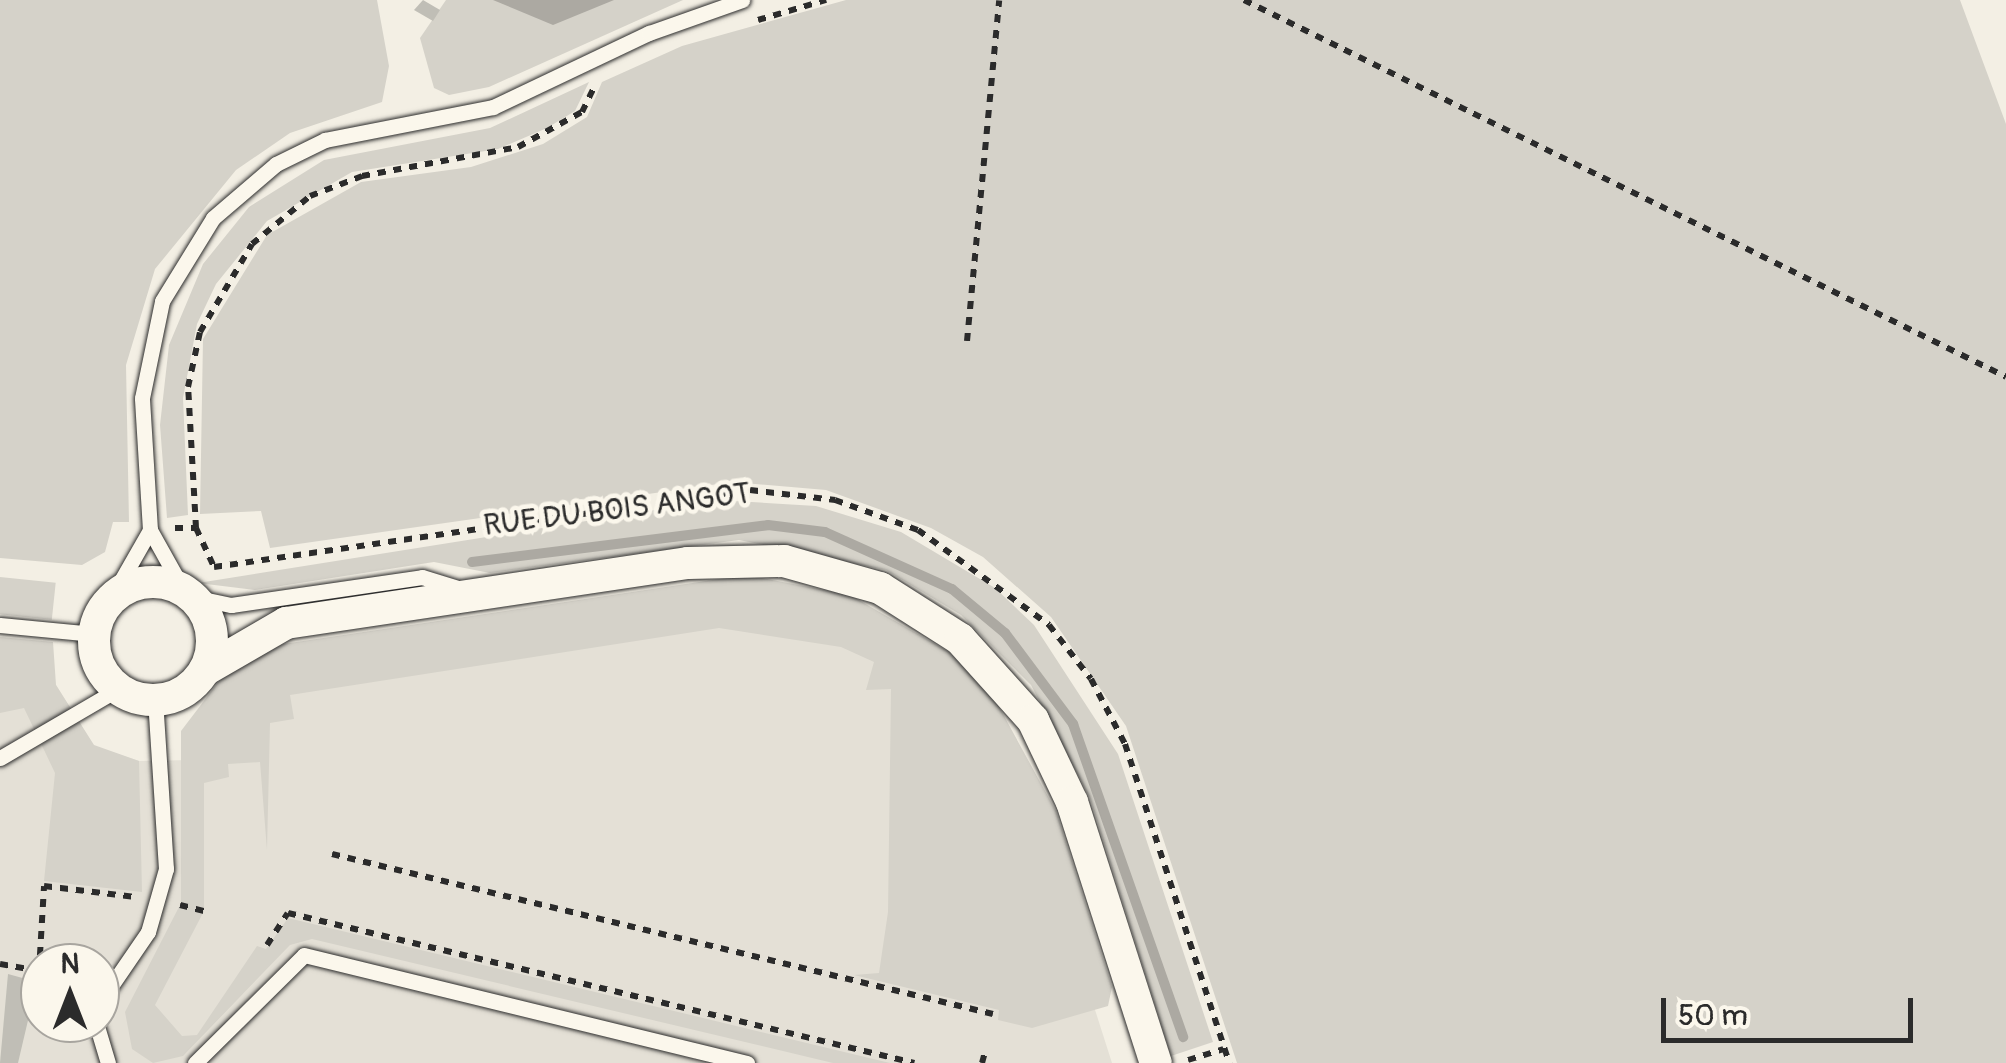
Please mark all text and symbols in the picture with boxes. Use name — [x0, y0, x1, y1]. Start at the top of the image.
street label: RUE DU BOIS ANGOT — [482, 476, 752, 544]
north arrow — [20, 943, 120, 1043]
text: N — [61, 947, 79, 982]
scale bar — [1666, 978, 1918, 1040]
text: 50 m — [1678, 997, 1748, 1034]

